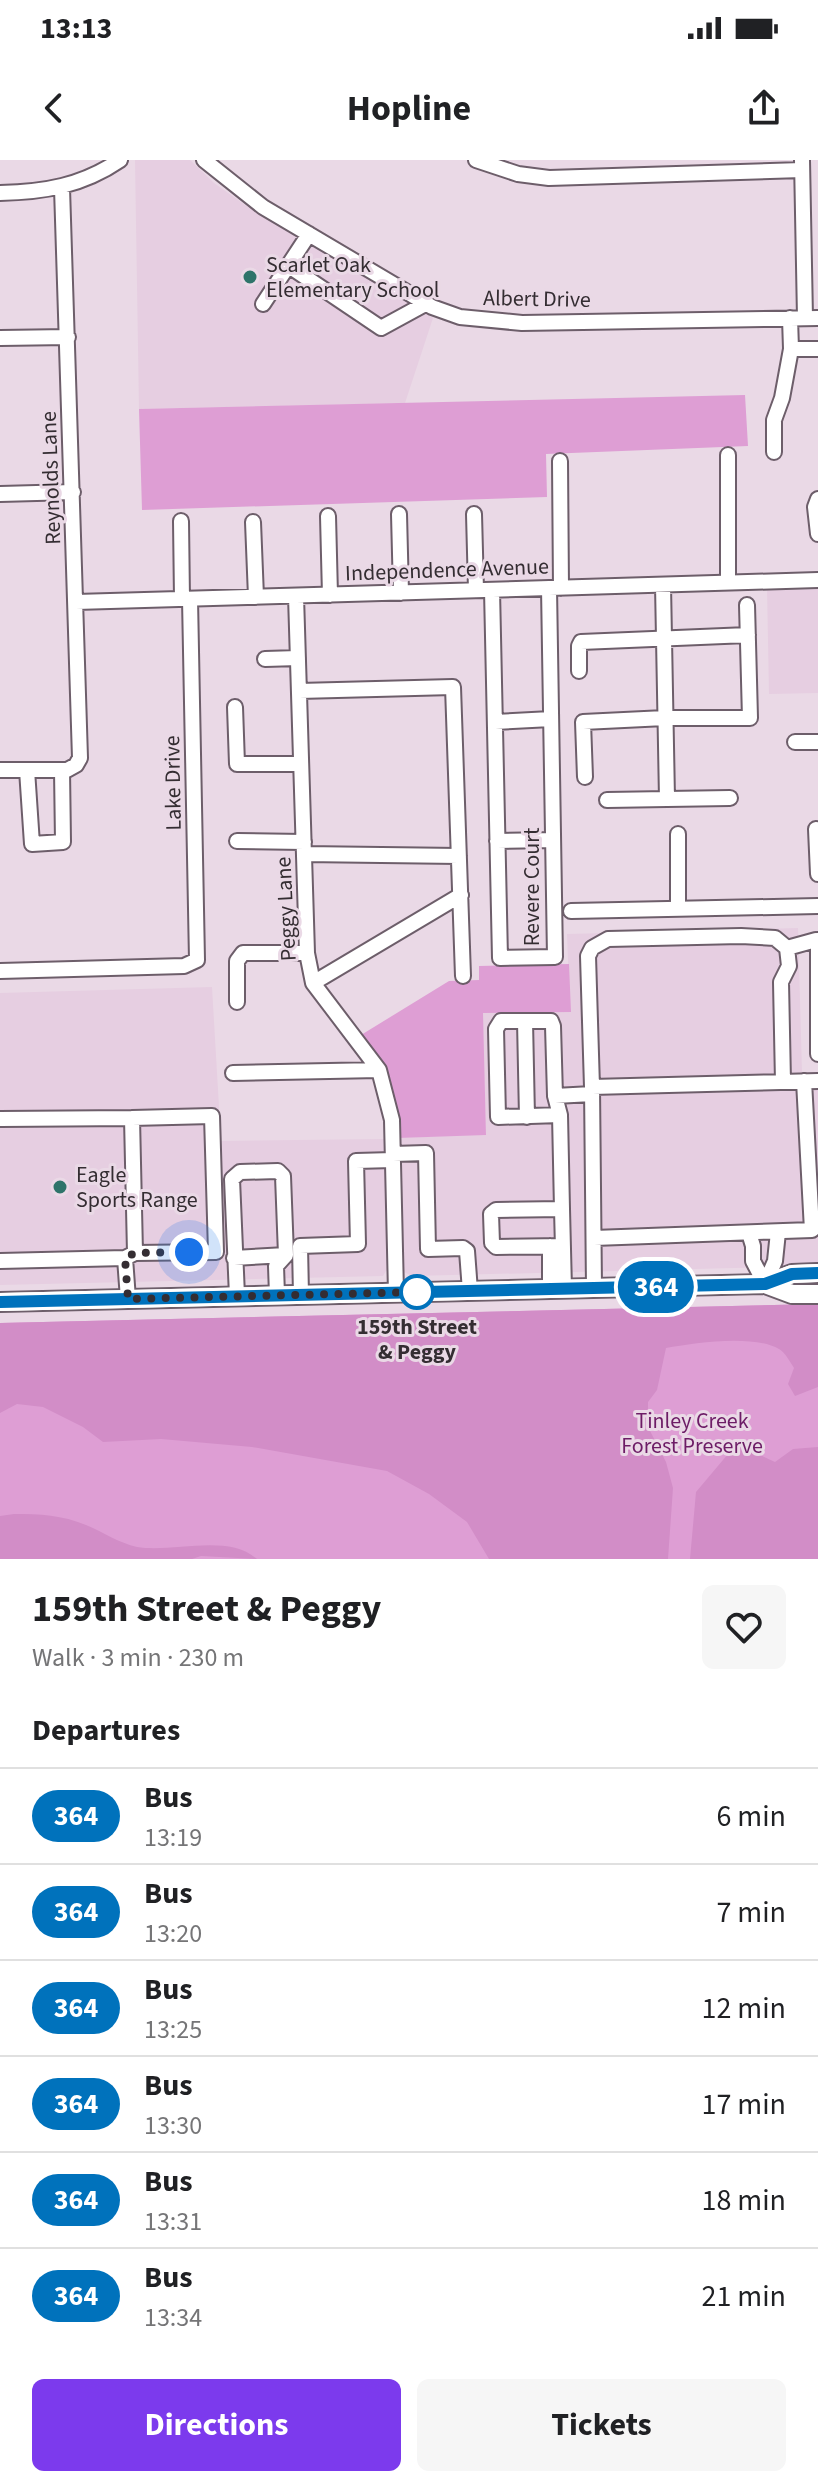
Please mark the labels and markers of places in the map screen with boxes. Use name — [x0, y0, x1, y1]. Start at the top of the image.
place label: Scarlet Oak Elementary School — [266, 249, 439, 306]
marker: Scarlet Oak Elementary School — [241, 268, 259, 286]
place label: Eagle Sports Range — [76, 1159, 198, 1216]
marker: Eagle Sports Range — [51, 1178, 69, 1196]
marker: 159th Street & Peggy — [400, 1275, 434, 1309]
place label: 159th Street & Peggy — [357, 1311, 477, 1368]

